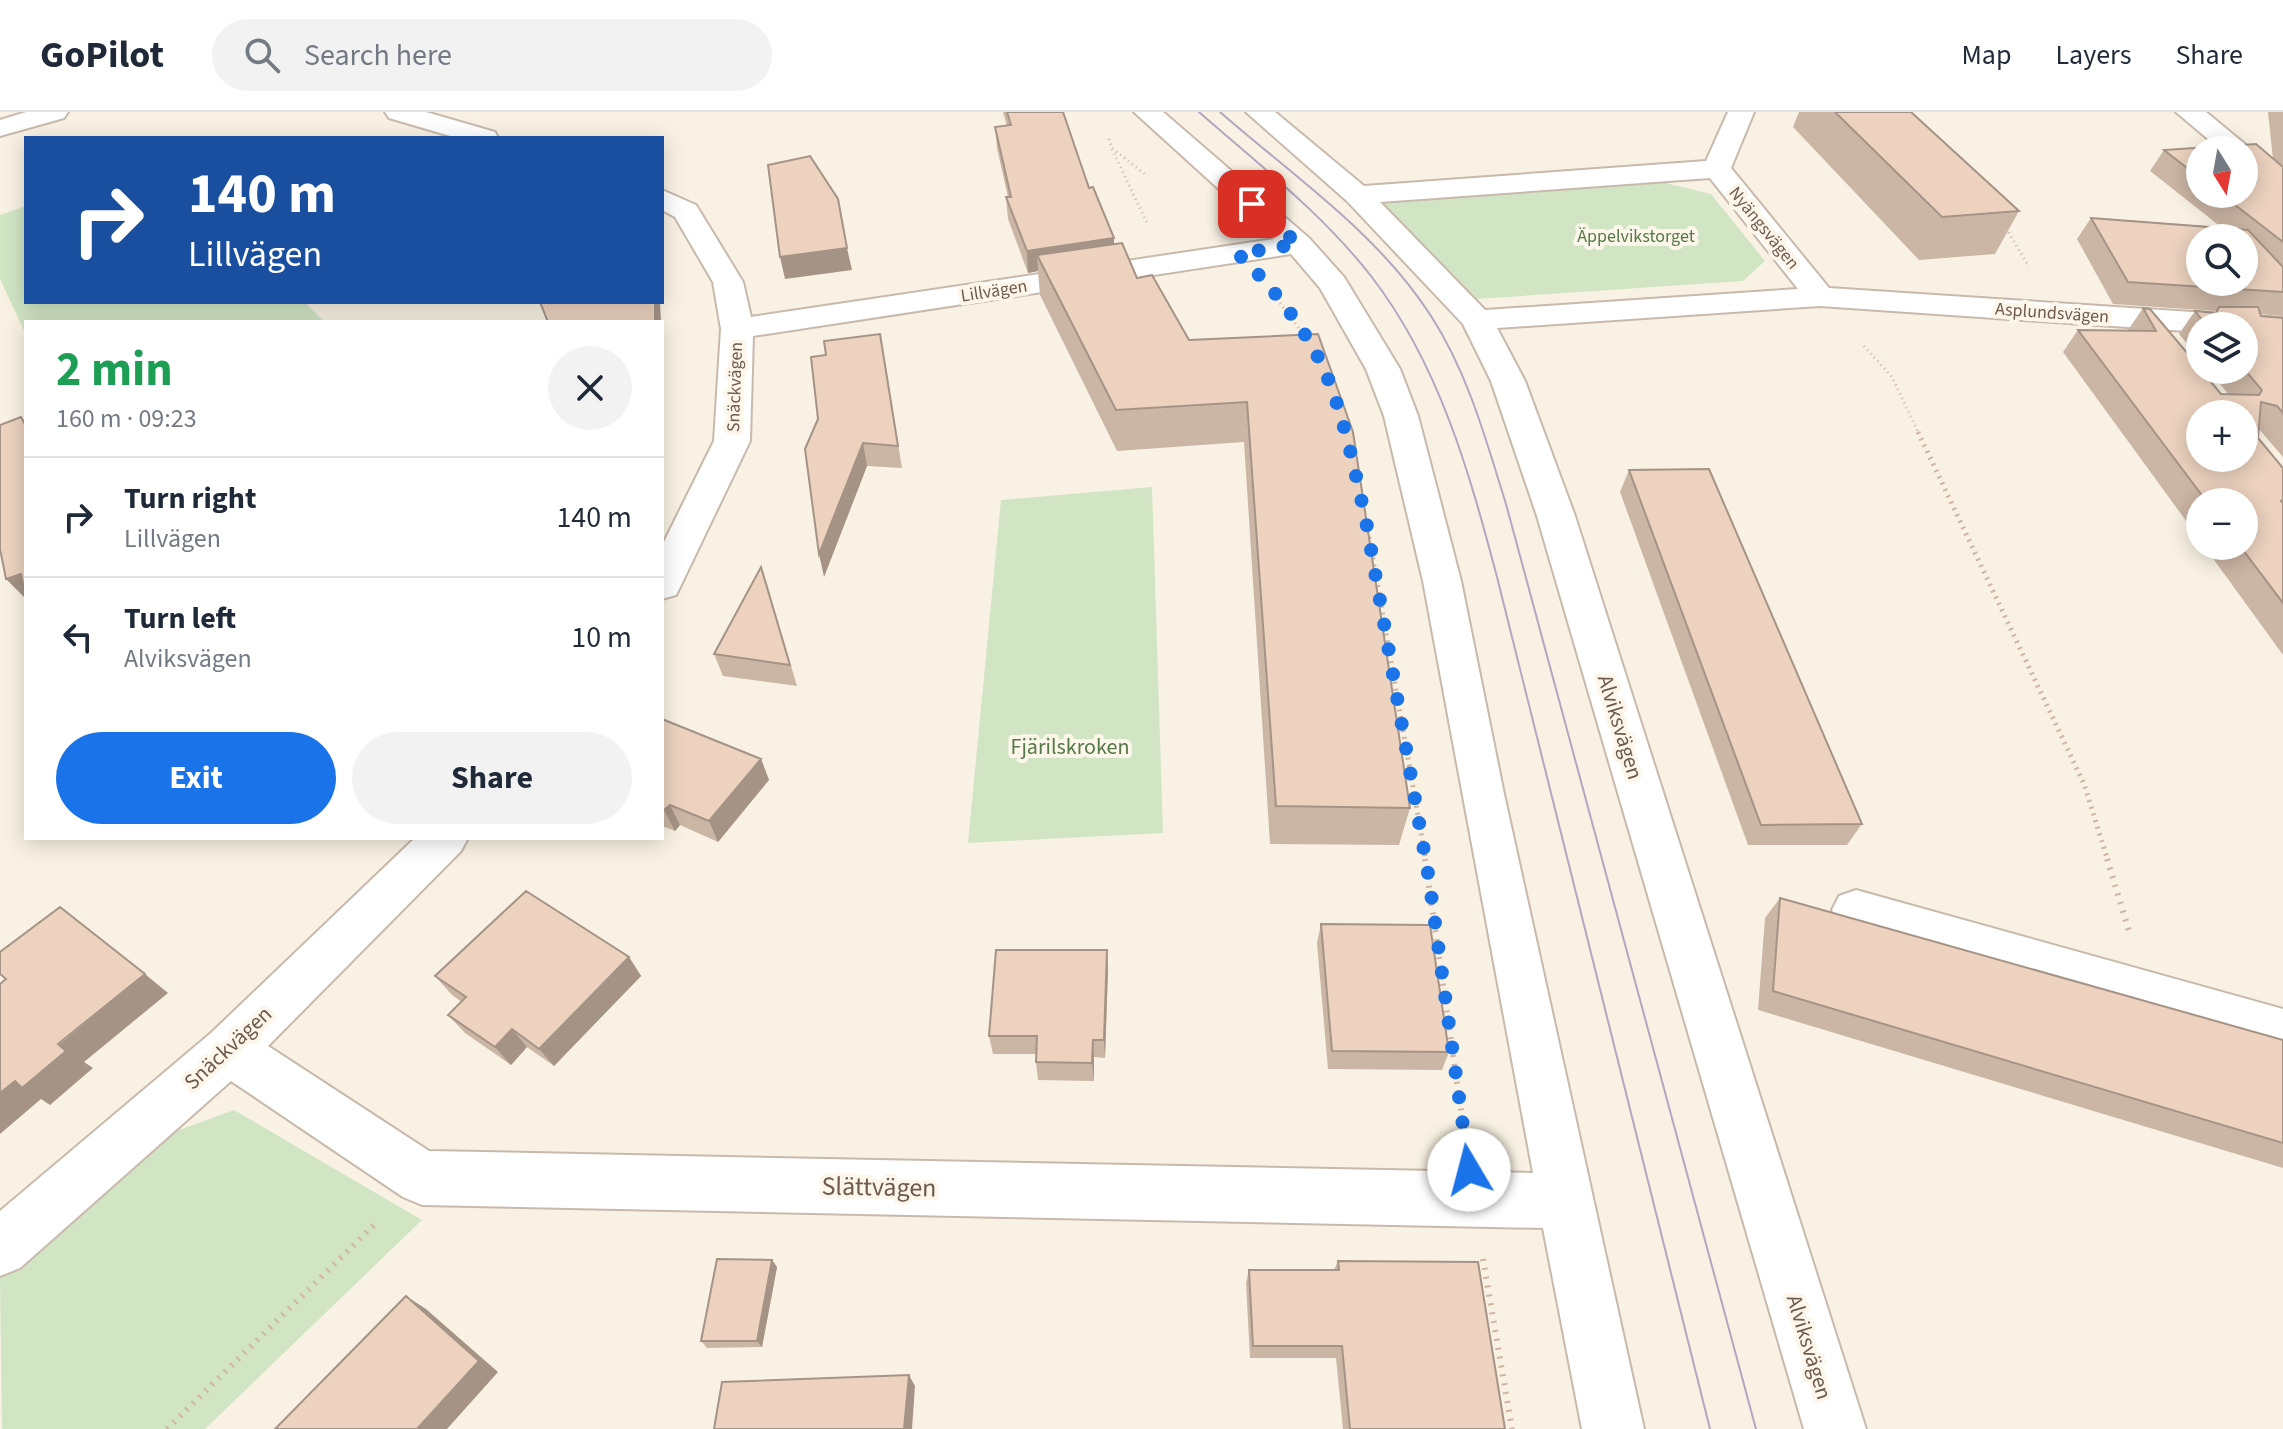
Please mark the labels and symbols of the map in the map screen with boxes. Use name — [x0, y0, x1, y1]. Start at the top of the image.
north arrow — [2186, 136, 2258, 208]
pin — [1218, 170, 1286, 238]
street label: Nyängsvägen — [1723, 181, 1805, 275]
park label: Äppelvikstorget — [1577, 224, 1695, 249]
street label: Lillvägen — [959, 273, 1029, 309]
street label: Asplundsvägen — [1994, 297, 2110, 329]
street label: Snäckvägen — [721, 341, 749, 433]
street label: Alviksvägen — [1589, 671, 1651, 783]
park label: Fjärilskroken — [1011, 731, 1129, 763]
street label: Snäckvägen — [177, 999, 279, 1097]
position arrow — [1427, 1128, 1511, 1212]
street label: Slättvägen — [821, 1167, 937, 1207]
street label: Alviksvägen — [1778, 1291, 1840, 1403]

